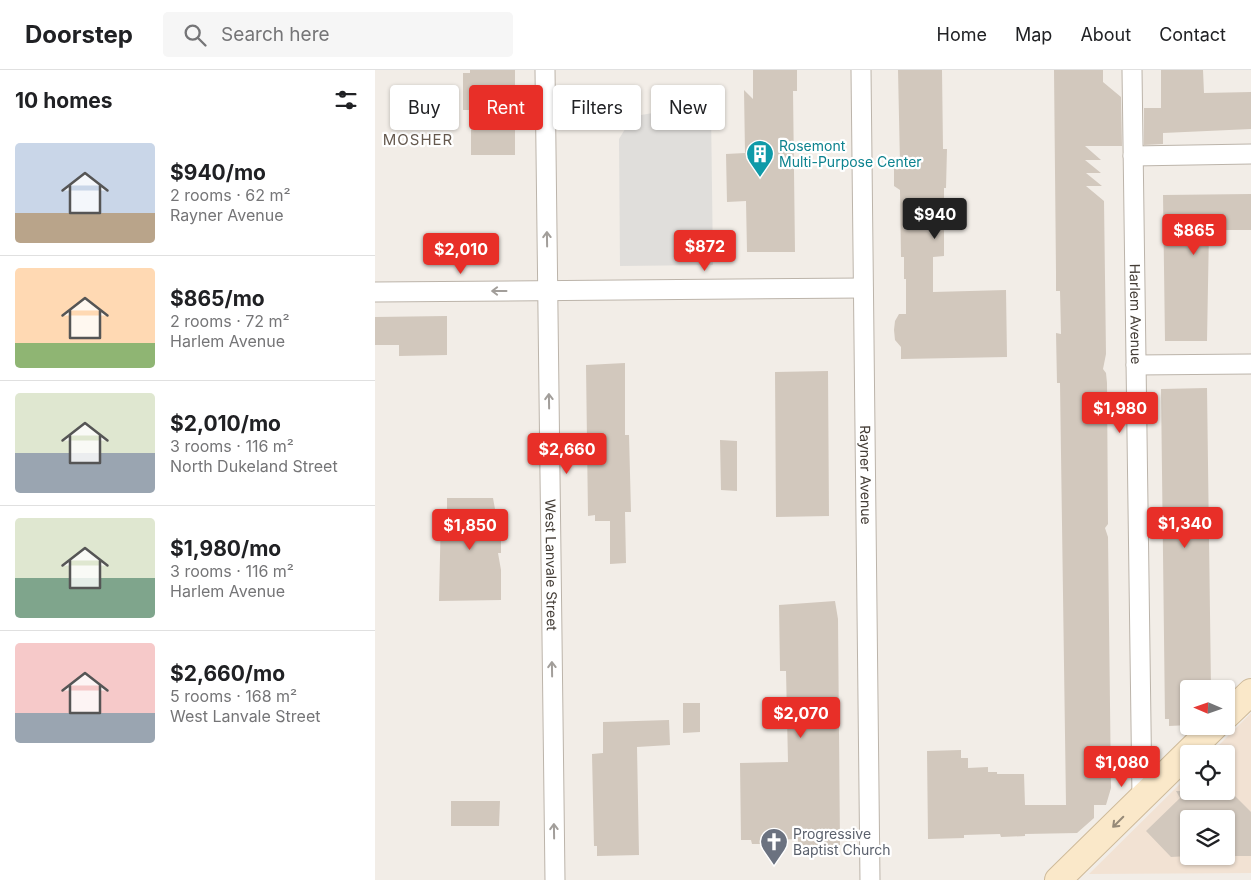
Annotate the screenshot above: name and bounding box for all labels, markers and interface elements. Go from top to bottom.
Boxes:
search box [163,12,513,57]
text: Doorstep [25,20,133,49]
icon: search [181,21,209,49]
text: Search here [221,23,330,46]
text: Home [937,24,987,45]
text: Map [1015,24,1052,45]
text: About [1080,24,1131,45]
text: Contact [1159,24,1226,45]
chip: Buy [390,85,459,130]
chip: Rent [469,85,543,130]
chip: Filters [553,85,641,130]
chip: New [651,85,725,130]
icon: filters [332,86,360,114]
text: 10 homes [15,88,113,113]
district label: MOSHER [383,130,453,149]
place label: Rosemont Multi-Purpose Center [779,137,922,170]
building icon: Rosemont Multi-Purpose Center [745,139,775,178]
text: $940/mo [170,160,266,185]
icon: home [55,163,115,223]
text: 2 rooms · 62 m² [170,185,291,205]
pin: $940 [905,198,965,240]
text: $940 [914,204,956,224]
text: Rayner Avenue [170,205,283,225]
pin: $865 [1164,214,1224,256]
text: $865 [1173,220,1215,240]
pin: $872 [675,230,735,272]
one-way arrow [542,231,552,248]
pin: $2,010 [420,232,502,275]
text: $872 [685,236,725,256]
text: $2,010 [434,239,488,259]
street label: Harlem Avenue [1127,263,1145,364]
text: $865/mo [170,286,265,311]
one-way arrow [491,286,508,296]
icon: home [55,288,115,348]
text: 2 rooms · 72 m² [170,311,290,331]
text: Harlem Avenue [170,331,285,351]
pin: $1,980 [1079,392,1161,434]
one-way arrow [544,394,554,410]
text: $1,980 [1093,398,1147,418]
text: $2,010/mo [170,411,281,436]
icon: home [55,413,115,473]
street label: Rayner Avenue [857,425,875,525]
pin: $2,660 [526,432,608,475]
text: 3 rooms · 116 m² [170,436,294,456]
text: $2,660 [539,439,596,459]
text: North Dukeland Street [170,456,338,476]
street label: West Lanvale Street [542,499,561,631]
pin: $1,340 [1144,506,1226,549]
pin: $1,850 [429,508,511,551]
text: $1,340 [1158,513,1212,533]
text: $1,850 [443,515,497,535]
text: $1,980/mo [170,536,281,561]
icon: home [55,538,115,598]
text: 3 rooms · 116 m² [170,561,294,581]
text: Harlem Avenue [170,581,285,601]
text: $2,660/mo [170,661,285,686]
one-way arrow [547,661,557,678]
icon: home [55,663,115,723]
north arrow [1180,680,1235,735]
map controls [1180,680,1235,865]
text: 5 rooms · 168 m² [170,686,297,706]
pin: $2,070 [760,696,842,739]
text: $2,070 [773,703,829,723]
text: West Lanvale Street [170,706,320,726]
button: locate [1180,745,1235,800]
pin: $1,080 [1081,746,1163,788]
text: $1,080 [1095,752,1149,772]
button: layers [1180,810,1235,865]
one-way arrow [1112,815,1124,828]
one-way arrow [549,824,559,840]
place label: Progressive Baptist Church [793,825,891,858]
church icon: Progressive Baptist Church [759,827,789,866]

